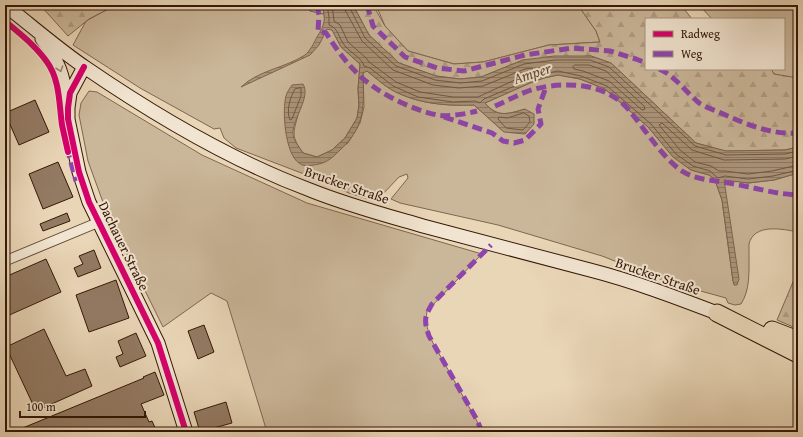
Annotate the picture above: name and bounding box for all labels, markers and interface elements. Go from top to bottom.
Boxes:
legend [645,18,785,70]
text: Radweg [681,25,720,42]
text: Weg [681,45,702,62]
water label: Amper [510,57,554,89]
one-way arrow [55,66,64,73]
street label: Brucker Straße [302,161,392,209]
street label: Dachauer Straße [94,198,155,295]
street label: Brucker Straße [613,252,703,300]
scale bar [20,393,145,419]
text: 100 m [26,398,56,415]

